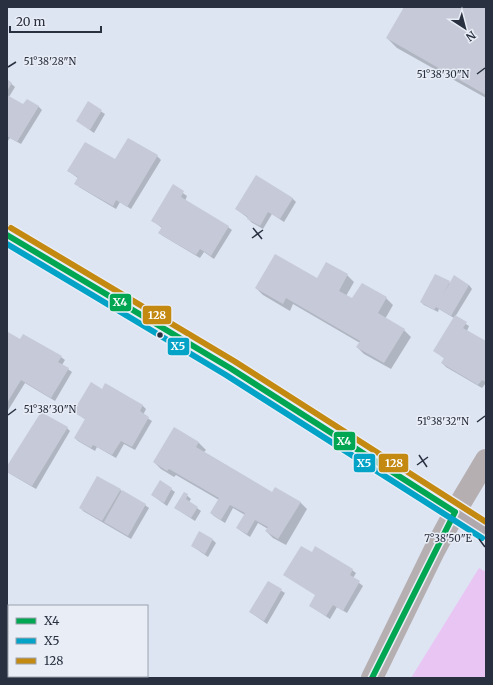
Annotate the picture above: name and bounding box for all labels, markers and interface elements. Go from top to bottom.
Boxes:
scale bar [10,8,101,34]
north arrow [445,8,485,48]
text: 20 m [16,14,45,29]
text: N [463,28,479,44]
text: 51°38'28"N [24,55,76,68]
text: 51°38'30"N [417,68,470,81]
line badge: X4 [109,293,132,312]
text: X4 [113,295,127,309]
line badge: 128 [142,305,172,325]
text: 128 [148,308,166,322]
unlabelled marker [155,330,165,340]
line badge: X5 [167,337,190,356]
text: X5 [171,339,185,353]
text: 51°38'30"N [24,403,77,416]
text: 51°38'32"N [417,415,469,428]
line badge: X4 [333,431,356,451]
text: X4 [337,434,351,448]
line badge: X5 [353,453,376,473]
line badge: 128 [378,453,409,473]
text: X5 [357,456,371,470]
text: 128 [385,456,403,470]
text: 7°38'50"E [424,532,472,545]
legend [8,605,148,677]
text: X4 [44,613,60,628]
text: X5 [44,633,59,648]
text: 128 [44,653,63,668]

